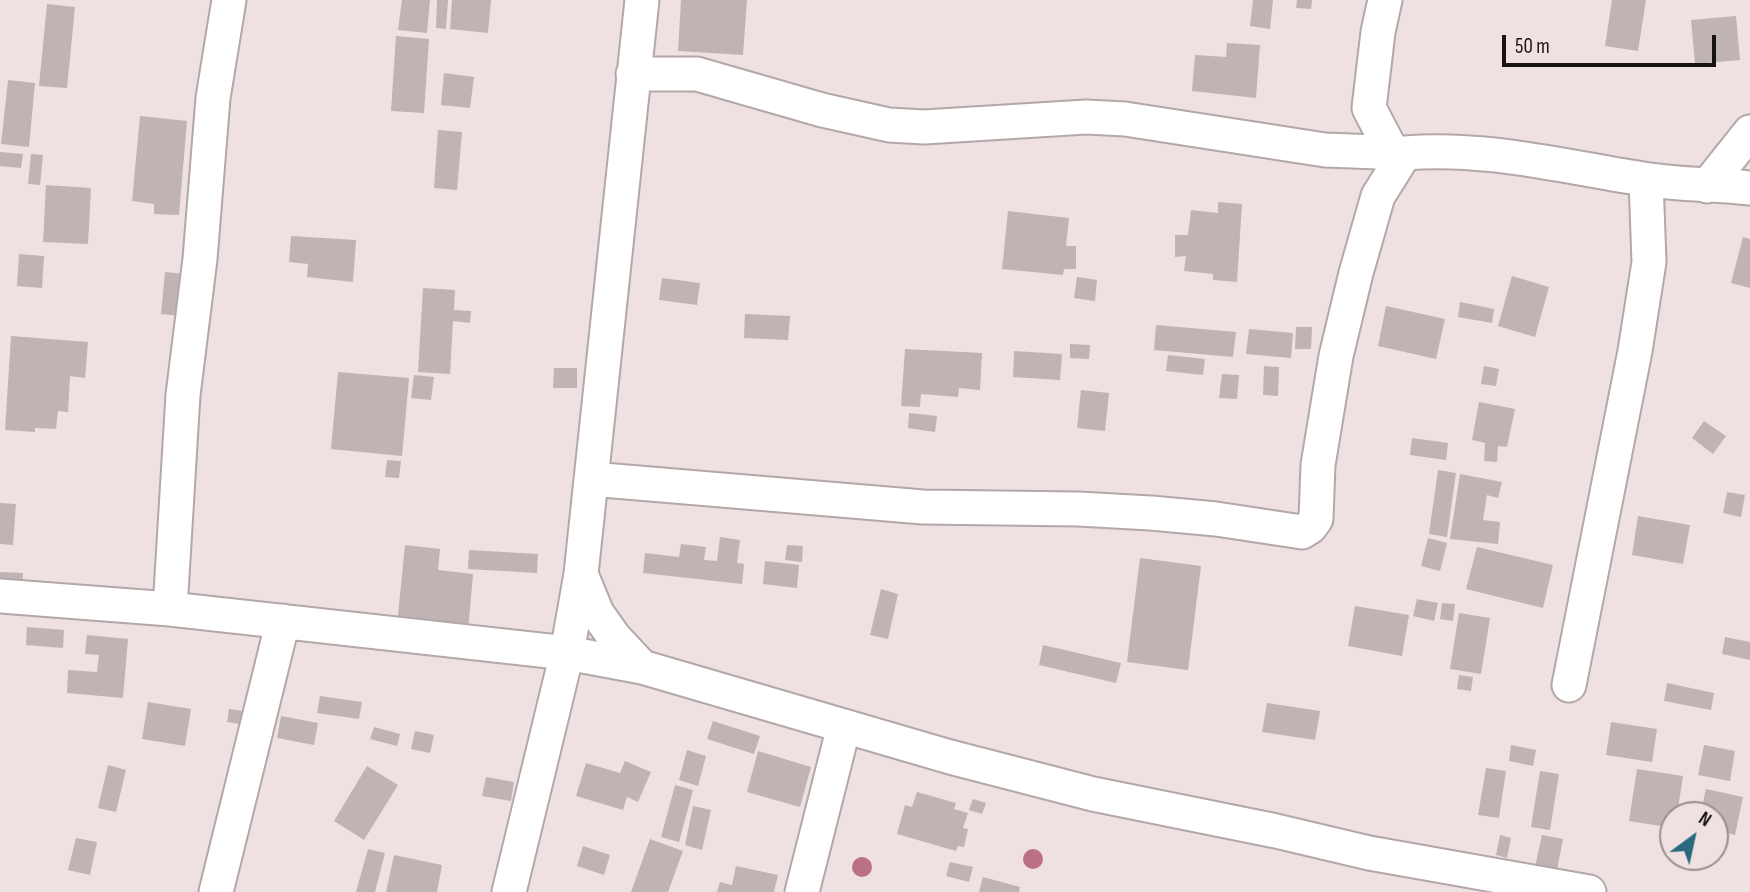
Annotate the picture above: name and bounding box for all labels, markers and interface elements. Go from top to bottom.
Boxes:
scale bar [1505,21,1718,65]
text: 50 m [1515,34,1550,59]
north arrow [1659,801,1729,871]
text: N [1694,807,1715,832]

